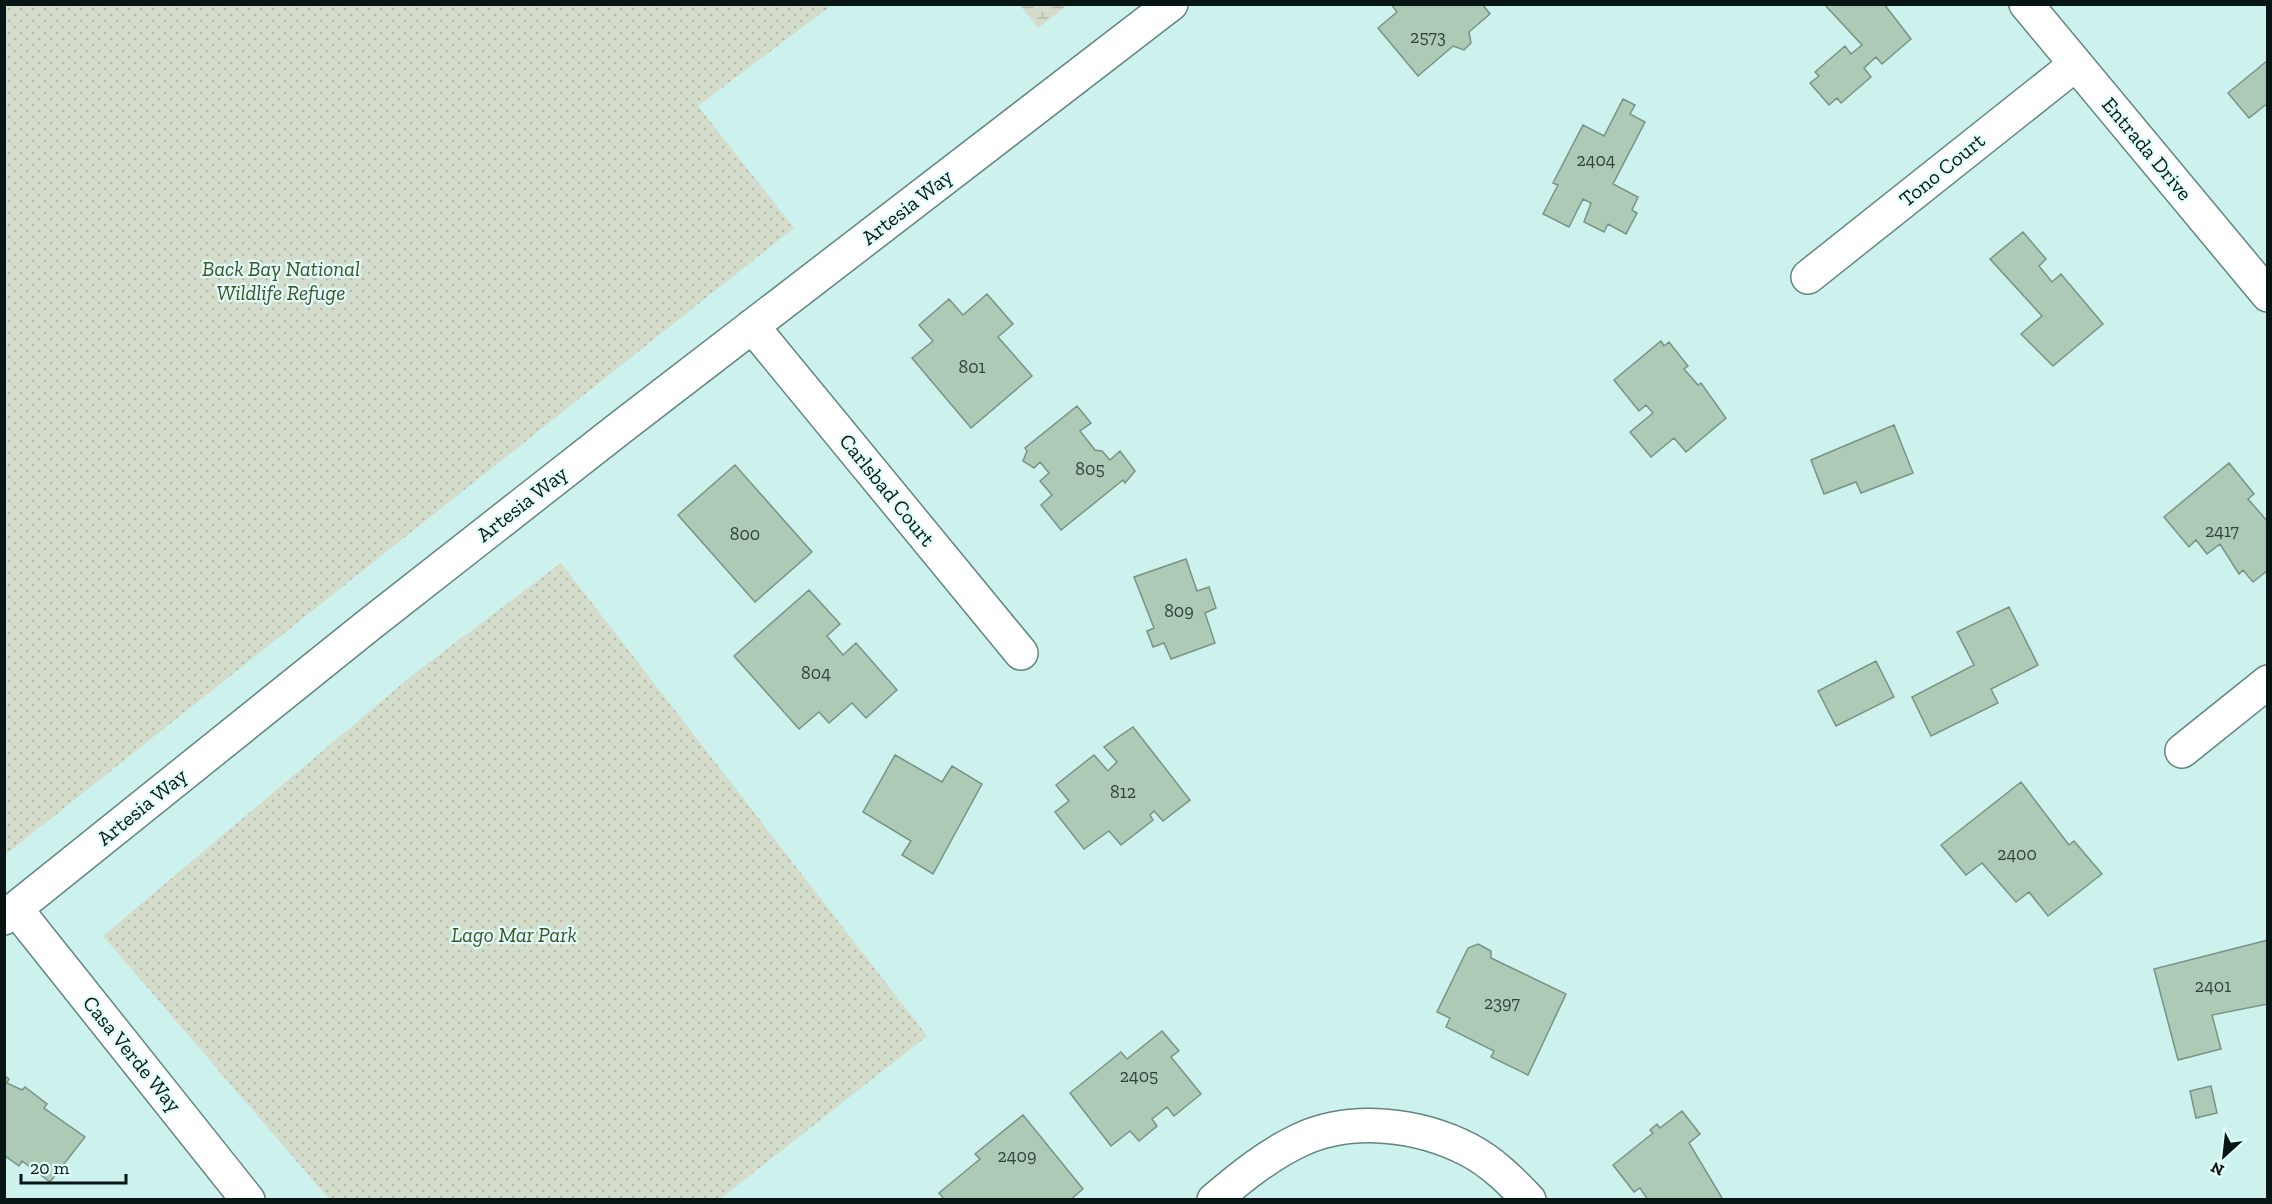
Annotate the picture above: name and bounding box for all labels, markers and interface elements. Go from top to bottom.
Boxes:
house number: 2573 [1410,26,1446,48]
street label: Entrada Drive [2097,92,2198,205]
street label: Tono Court [1894,127,1990,212]
house number: 2404 [1576,149,1616,171]
street label: Artesia Way [856,163,957,250]
park label: Back Bay National Wildlife Refuge [202,256,360,305]
house number: 801 [959,356,986,378]
street label: Carlsbad Court [834,428,941,551]
house number: 805 [1075,458,1105,480]
street label: Artesia Way [471,460,572,547]
house number: 2417 [2205,520,2240,542]
house number: 800 [730,523,760,545]
house number: 809 [1164,600,1194,622]
house number: 804 [801,662,831,684]
street label: Artesia Way [92,763,192,850]
house number: 812 [1110,781,1136,803]
house number: 2400 [1997,843,2037,865]
park label: Lago Mar Park [451,922,577,947]
house number: 2401 [2195,975,2231,997]
street label: Casa Verde Way [78,990,187,1117]
house number: 2397 [1484,992,1521,1014]
house number: 2405 [1120,1065,1158,1087]
north arrow [2194,1126,2254,1186]
house number: 2409 [998,1145,1036,1167]
scale bar [21,1147,126,1185]
text: 20 m [30,1157,70,1179]
text: N [2208,1158,2227,1180]

